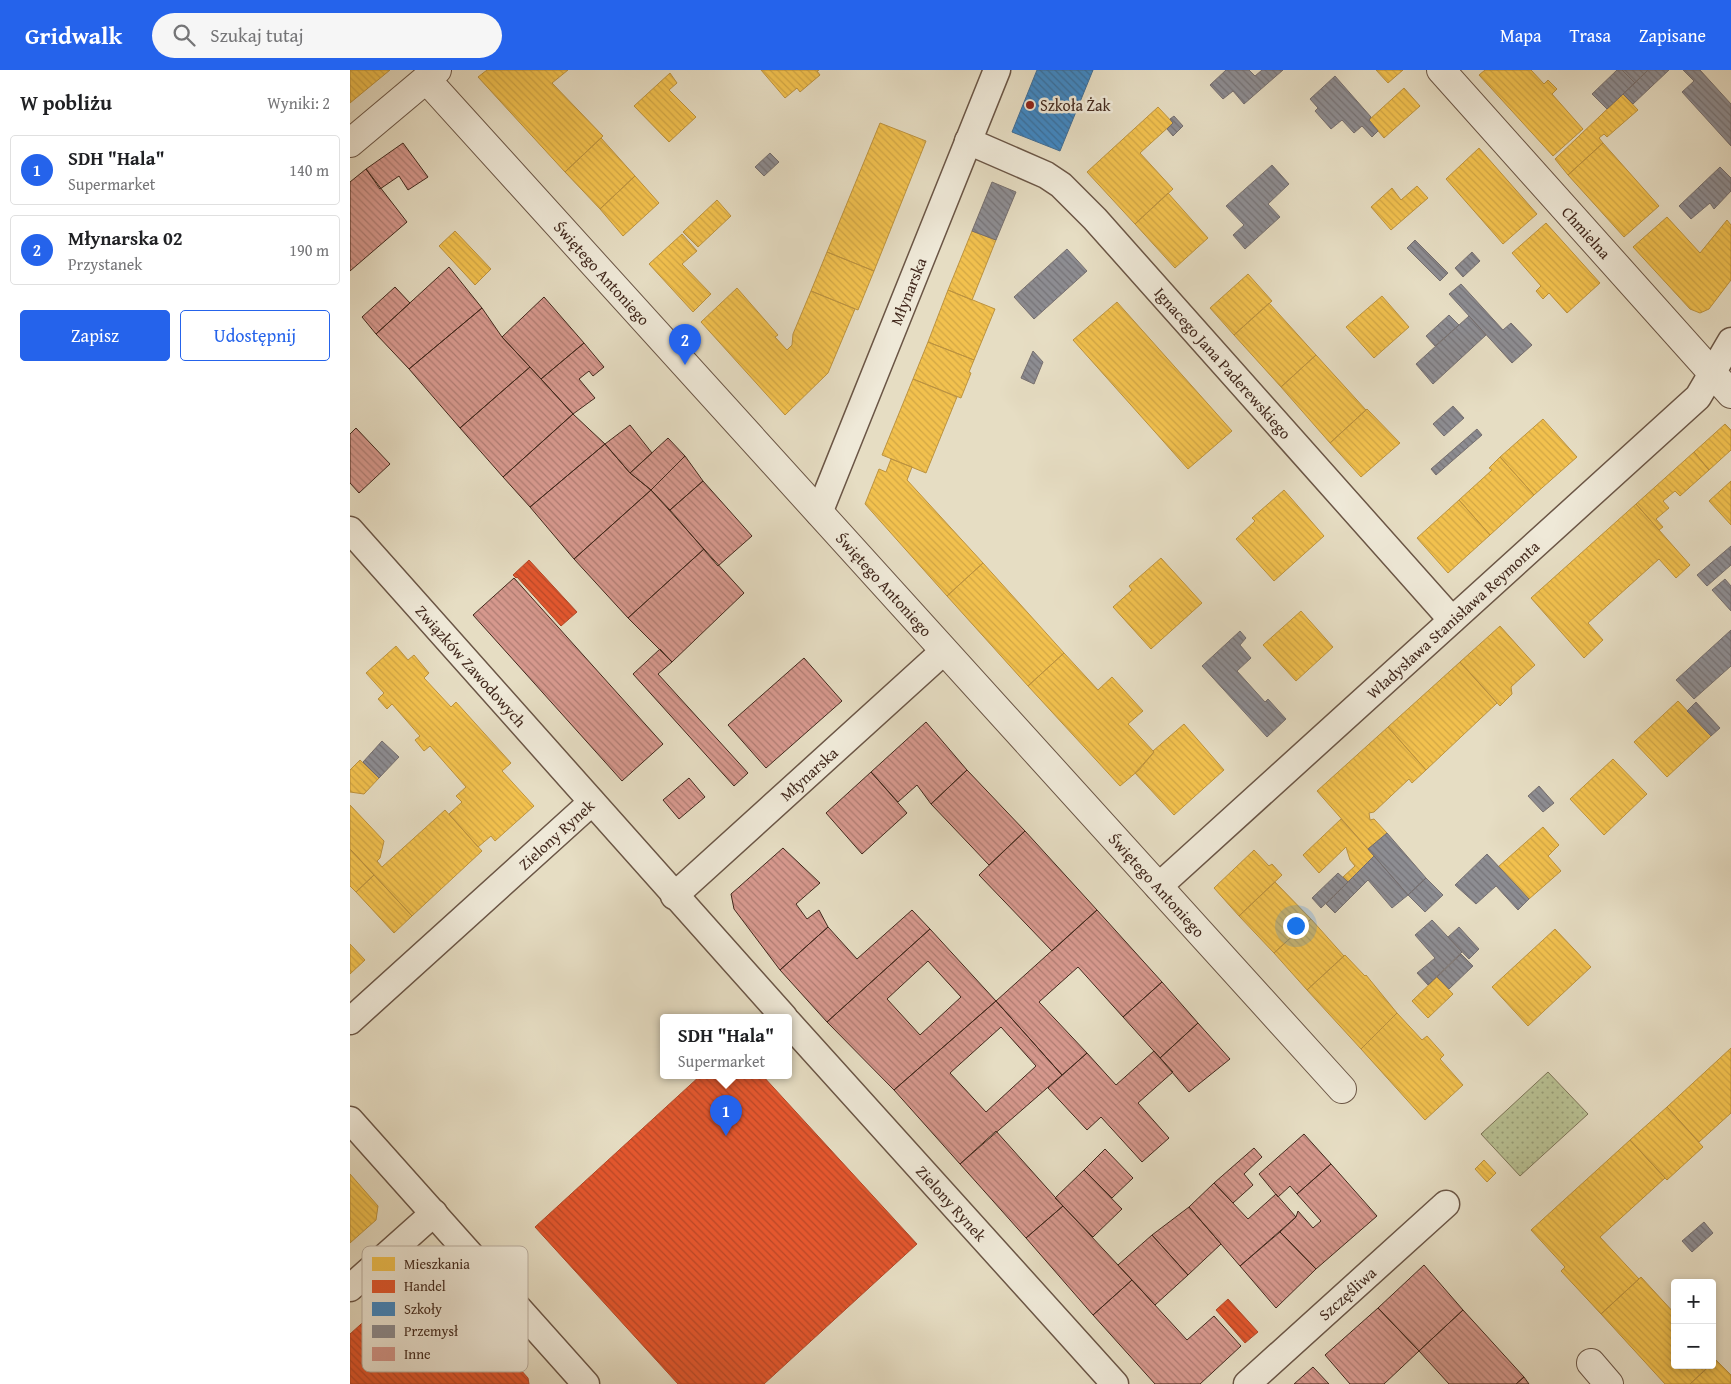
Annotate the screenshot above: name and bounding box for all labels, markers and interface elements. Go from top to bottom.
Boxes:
search box [152,13,502,58]
text: Gridwalk [25,18,122,53]
icon: search [170,21,198,49]
text: Szukaj tutaj [210,21,304,49]
text: Mapa [1500,22,1541,49]
text: Trasa [1569,22,1611,49]
text: Zapisane [1639,22,1706,49]
text: W pobliżu [20,87,112,118]
text: Wyniki: 2 [267,91,330,115]
place label: Szkoła Żak [1040,93,1112,117]
marker: Szkoła Żak [1024,99,1036,111]
text: SDH "Hala" [68,144,165,172]
text: 1 [33,158,41,182]
text: 140 m [289,158,329,182]
text: Supermarket [68,172,155,196]
street label: Chmielna [1556,201,1617,265]
street label: Świętego Antoniego [548,215,656,331]
text: Młynarska 02 [68,224,183,252]
text: 2 [33,238,41,262]
text: 190 m [289,238,329,262]
text: Przystanek [68,252,142,276]
street label: Młynarska [884,253,933,329]
street label: Ignacego Jana Paderewskiego [1149,282,1297,444]
button: Zapisz [20,310,170,361]
button: Udostępnij [180,310,330,361]
pin: 2 [669,324,701,365]
street label: Świętego Antoniego [830,527,938,642]
street label: Władysława Stanisława Reymonta [1361,534,1545,704]
street label: Związków Zawodowych [410,599,532,732]
street label: Młynarska [774,741,843,806]
street label: Zielony Rynek [513,793,600,875]
street label: Świętego Antoniego [1103,827,1211,942]
your location [1283,913,1309,939]
popup [660,1014,792,1079]
text: SDH "Hala" [678,1021,774,1049]
text: Supermarket [678,1049,765,1073]
pin: 1 [710,1095,742,1136]
street label: Zielony Rynek [911,1160,993,1247]
legend [362,1246,528,1372]
text: Mieszkania [404,1254,470,1274]
street label: Szczęśliwa [1313,1261,1382,1326]
text: Handel [404,1276,446,1296]
map controls [1671,1279,1716,1369]
button: + [1671,1279,1716,1324]
text: Szkoły [404,1299,442,1319]
text: Przemysł [404,1321,458,1341]
button: − [1671,1324,1716,1369]
text: Inne [404,1344,431,1364]

